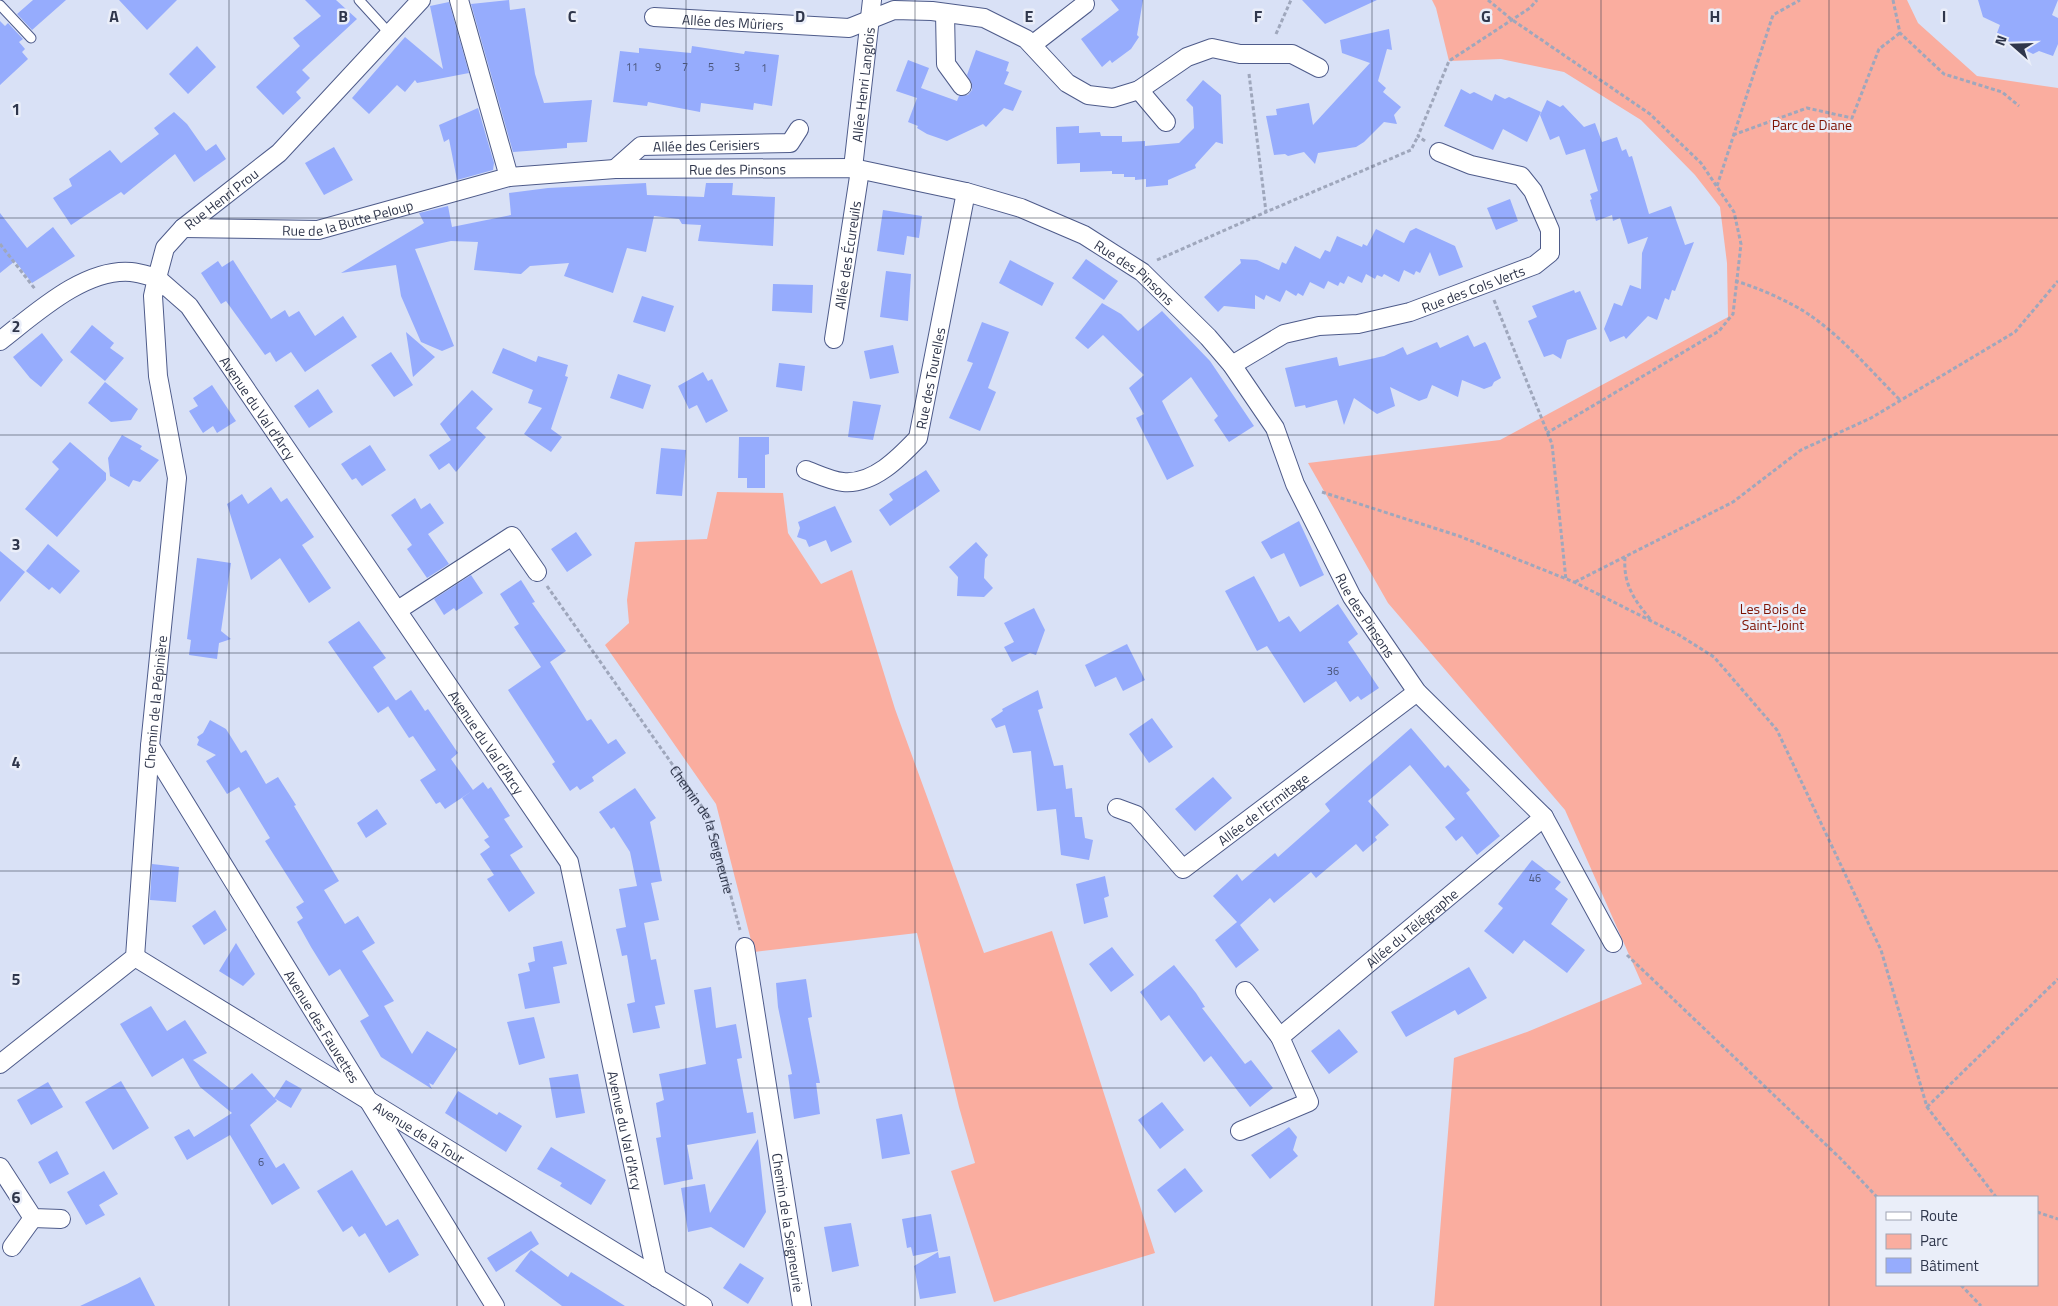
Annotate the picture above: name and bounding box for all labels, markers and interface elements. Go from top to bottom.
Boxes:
text: A [109,4,119,28]
text: B [338,4,348,28]
text: C [568,4,577,28]
text: D [795,4,805,28]
text: E [1025,4,1034,28]
text: F [1254,4,1263,28]
text: G [1481,4,1491,28]
text: H [1710,4,1720,28]
text: I [1942,4,1946,28]
street label: Allée des Mûriers [681,8,784,35]
north arrow [1988,20,2038,70]
street label: Allée Henri Langlois [845,26,879,143]
text: N [1989,32,2012,49]
house number: 11 [626,59,638,75]
house number: 9 [655,59,661,75]
house number: 7 [682,59,688,75]
house number: 5 [708,59,714,75]
house number: 3 [734,59,740,75]
house number: 1 [761,60,767,76]
text: 1 [12,97,20,121]
park label: Parc de Diane [1772,114,1852,135]
street label: Allée des Cerisiers [653,133,760,156]
street label: Rue des Pinsons [689,158,786,179]
street label: Rue Henri Prou [179,163,262,234]
street label: Rue de la Butte Peloup [282,194,415,241]
street label: Allée des Écureuils [828,199,866,311]
street label: Rue des Pinsons [1091,234,1180,310]
street label: Rue des Cols Verts [1418,259,1528,317]
text: 2 [12,314,20,338]
street label: Rue des Tourelles [910,326,950,431]
street label: Avenue du Val d'Arcy [215,351,302,464]
text: 3 [12,532,20,556]
street label: Rue des Pinsons [1331,569,1401,662]
park label: Les Bois de Saint-Joint [1740,598,1806,635]
street label: Chemin de la Pépinière [138,634,172,769]
house number: 36 [1327,663,1339,679]
street label: Avenue du Val d'Arcy [444,686,530,798]
text: 4 [12,750,21,774]
street label: Chemin de la Seigneurie [665,761,740,896]
street label: Allée de l'Ermitage [1213,767,1313,850]
house number: 46 [1529,870,1541,886]
street label: Allée du Télégraphe [1361,883,1462,972]
street label: Avenue des Fauvettes [280,965,365,1087]
text: 5 [12,967,21,991]
street label: Avenue du Val d'Arcy [603,1069,649,1192]
street label: Avenue de la Tour [370,1096,469,1168]
street label: Chemin de la Seigneurie [767,1151,810,1294]
house number: 6 [258,1154,264,1170]
text: 6 [12,1185,21,1209]
legend [1876,1196,2038,1286]
text: Route [1920,1204,1958,1227]
text: Parc [1920,1229,1948,1252]
text: Bâtiment [1920,1254,1979,1277]

